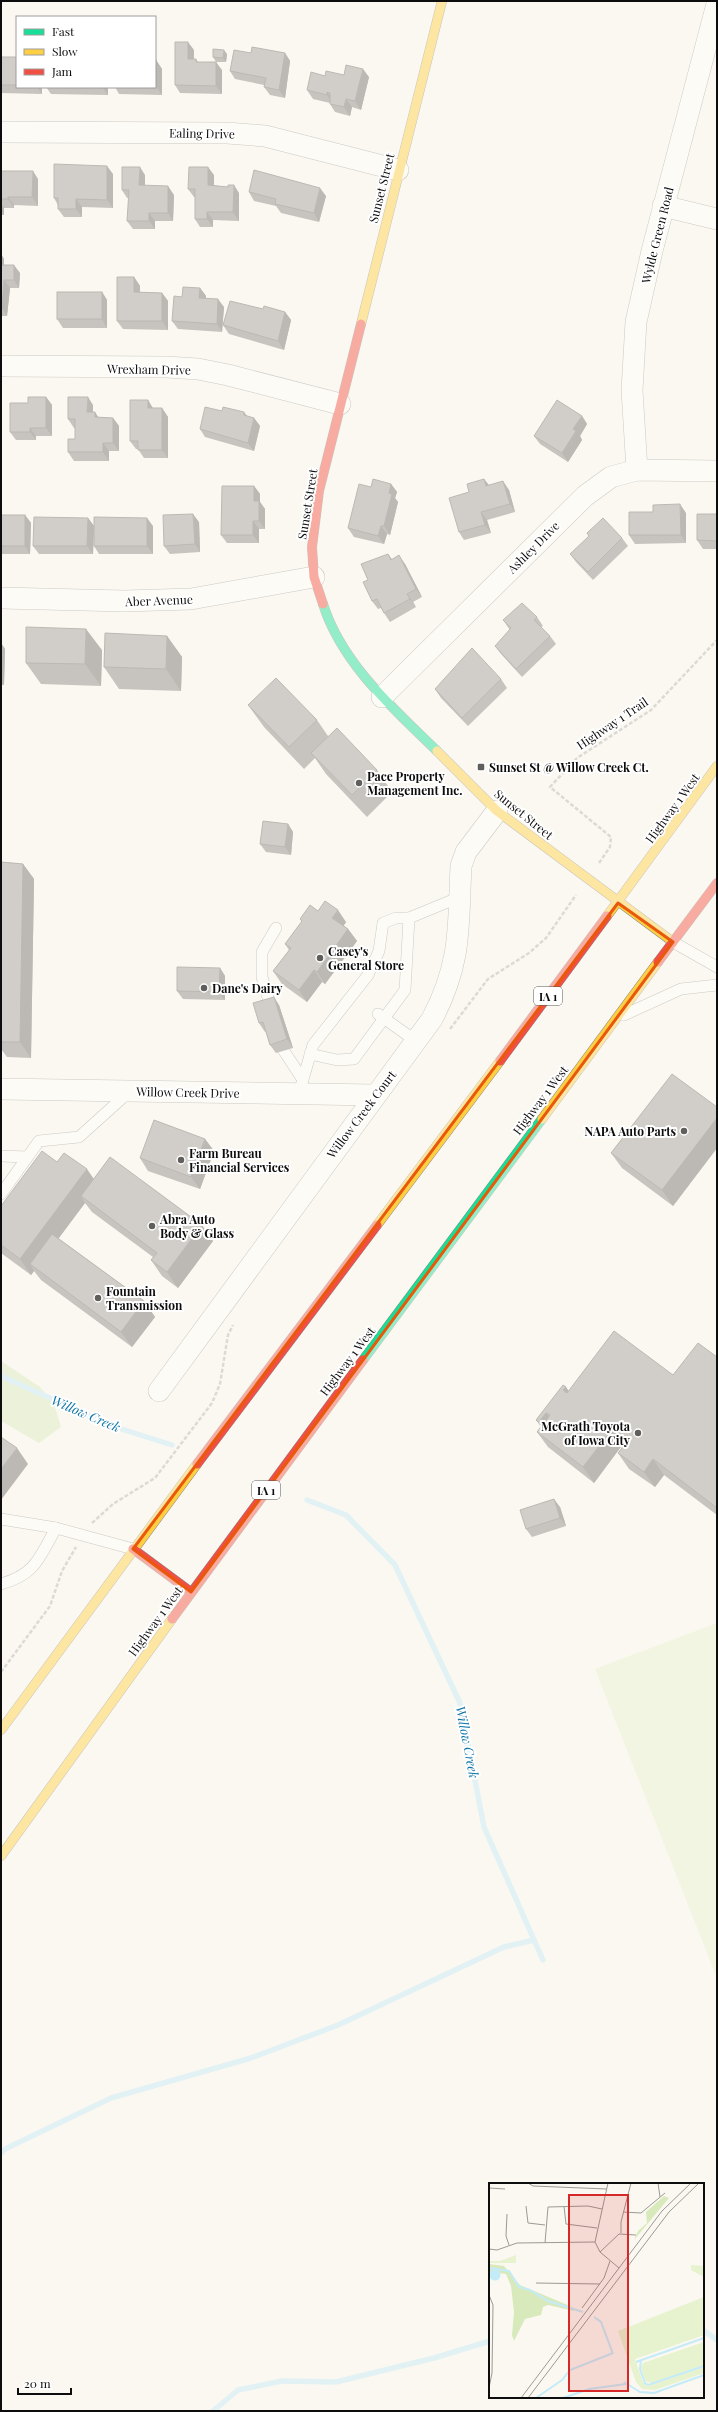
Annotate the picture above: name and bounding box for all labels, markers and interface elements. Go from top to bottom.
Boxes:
legend [16,16,156,88]
text: Fast [52,23,75,39]
text: Slow [52,43,78,59]
text: Jam [51,63,73,79]
street label: Ealing Drive [169,124,235,142]
street label: Sunset Street [365,151,398,225]
street label: Wylde Green Road [637,185,677,286]
street label: Wrexham Drive [106,360,191,378]
street label: Sunset Street [294,467,321,540]
street label: Ashley Drive [503,518,562,577]
street label: Aber Avenue [124,591,193,609]
street label: Highway 1 Trail [573,693,651,753]
place label: Sunset St @ Willow Creek Ct. [489,759,649,775]
marker: Sunset St @ Willow Creek Ct. [476,762,486,772]
place label: Pace Property Management Inc. [367,768,463,798]
street label: Highway 1 West [641,769,703,846]
marker: Pace Property Management Inc. [354,778,364,788]
street label: Sunset Street [491,785,557,843]
place label: Casey's General Store [328,943,404,973]
marker: Casey's General Store [315,953,325,963]
place label: Dane's Dairy [212,980,283,996]
marker: Dane's Dairy [199,983,209,993]
road number: IA 1 [534,987,562,1005]
street label: Highway 1 West [509,1062,572,1138]
street label: Willow Creek Court [322,1066,400,1162]
street label: Willow Creek Drive [135,1083,240,1101]
place label: NAPA Auto Parts [585,1123,676,1139]
marker: NAPA Auto Parts [679,1126,689,1136]
place label: Farm Bureau Financial Services [189,1145,290,1175]
marker: Farm Bureau Financial Services [176,1155,186,1165]
place label: Abra Auto Body & Glass [159,1211,235,1241]
marker: Abra Auto Body & Glass [147,1221,157,1231]
place label: Fountain Transmission [106,1283,183,1313]
marker: Fountain Transmission [93,1293,103,1303]
street label: Highway 1 West [316,1323,379,1399]
water label: Willow Creek [49,1391,123,1435]
place label: McGrath Toyota of Iowa City [541,1418,631,1448]
marker: McGrath Toyota of Iowa City [633,1428,643,1438]
road number: IA 1 [252,1481,280,1499]
street label: Highway 1 West [124,1582,186,1659]
water label: Willow Creek [453,1704,483,1780]
inset map [489,2183,704,2398]
scale bar [18,2370,71,2396]
text: 20 m [24,2375,51,2391]

